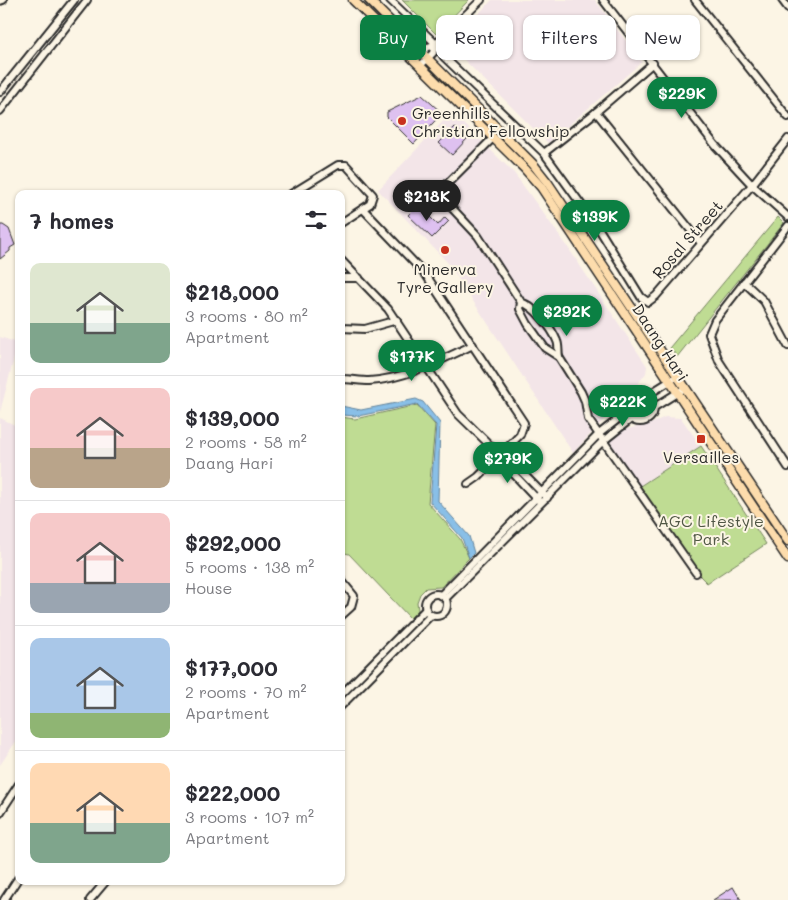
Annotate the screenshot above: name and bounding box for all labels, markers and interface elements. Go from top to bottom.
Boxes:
chip: Buy [360,15,426,60]
chip: Rent [436,15,513,60]
chip: Filters [523,15,616,60]
chip: New [626,15,700,60]
pin: $229K [647,76,717,119]
text: $229K [658,82,706,103]
place label: Greenhills Christian Fellowship [412,102,570,141]
marker: Greenhills Christian Fellowship [396,115,408,127]
pin: $218K [392,180,462,222]
text: $218K [404,185,450,206]
street label: Rosal Street [647,195,727,283]
pin: $139K [560,200,630,242]
text: $139K [572,205,618,226]
icon: filters [302,206,330,234]
text: 7 homes [30,207,114,234]
marker: Minerva Tyre Gallery [439,244,451,256]
place label: Minerva Tyre Gallery [397,258,493,297]
text: $218,000 [185,278,279,305]
icon: home [70,283,130,343]
pin: $292K [532,294,602,337]
street label: Daang Hari [628,299,694,385]
text: $292K [543,300,591,321]
text: 3 rooms · 80 m² [185,305,308,326]
text: Apartment [185,326,270,347]
pin: $177K [377,340,447,382]
text: $177K [389,345,435,366]
pin: $222K [588,384,658,427]
text: $222K [599,390,647,411]
text: $139,000 [185,404,279,431]
icon: home [70,408,130,468]
text: 2 rooms · 58 m² [185,431,307,452]
marker: Versailles [695,433,707,445]
pin: $279K [473,442,543,484]
place label: Versailles [663,446,739,467]
text: $279K [484,447,532,468]
text: Daang Hari [185,452,274,473]
park label: AGC Lifestyle Park [658,510,764,549]
text: $292,000 [185,529,281,556]
icon: home [70,533,130,593]
text: 5 rooms · 138 m² [185,556,314,577]
text: House [185,577,232,598]
text: $177,000 [185,654,278,681]
icon: home [70,658,130,718]
text: 2 rooms · 70 m² [185,681,306,702]
text: Apartment [185,702,270,723]
text: $222,000 [185,779,280,806]
icon: home [70,783,130,843]
text: 3 rooms · 107 m² [185,806,314,827]
text: Apartment [185,827,270,848]

